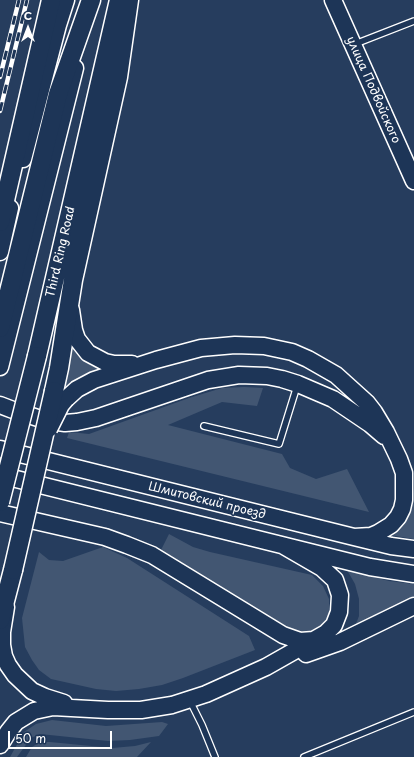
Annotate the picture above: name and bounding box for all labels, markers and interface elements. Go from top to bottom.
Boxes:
text: С [24,7,32,24]
north arrow [8,8,48,48]
street label: улица Подвойского [343,34,403,146]
street label: Third Ring Road [44,205,78,299]
street label: Шмитовский проезд [147,479,267,523]
scale bar [10,723,114,749]
text: 50 m [15,729,46,747]

